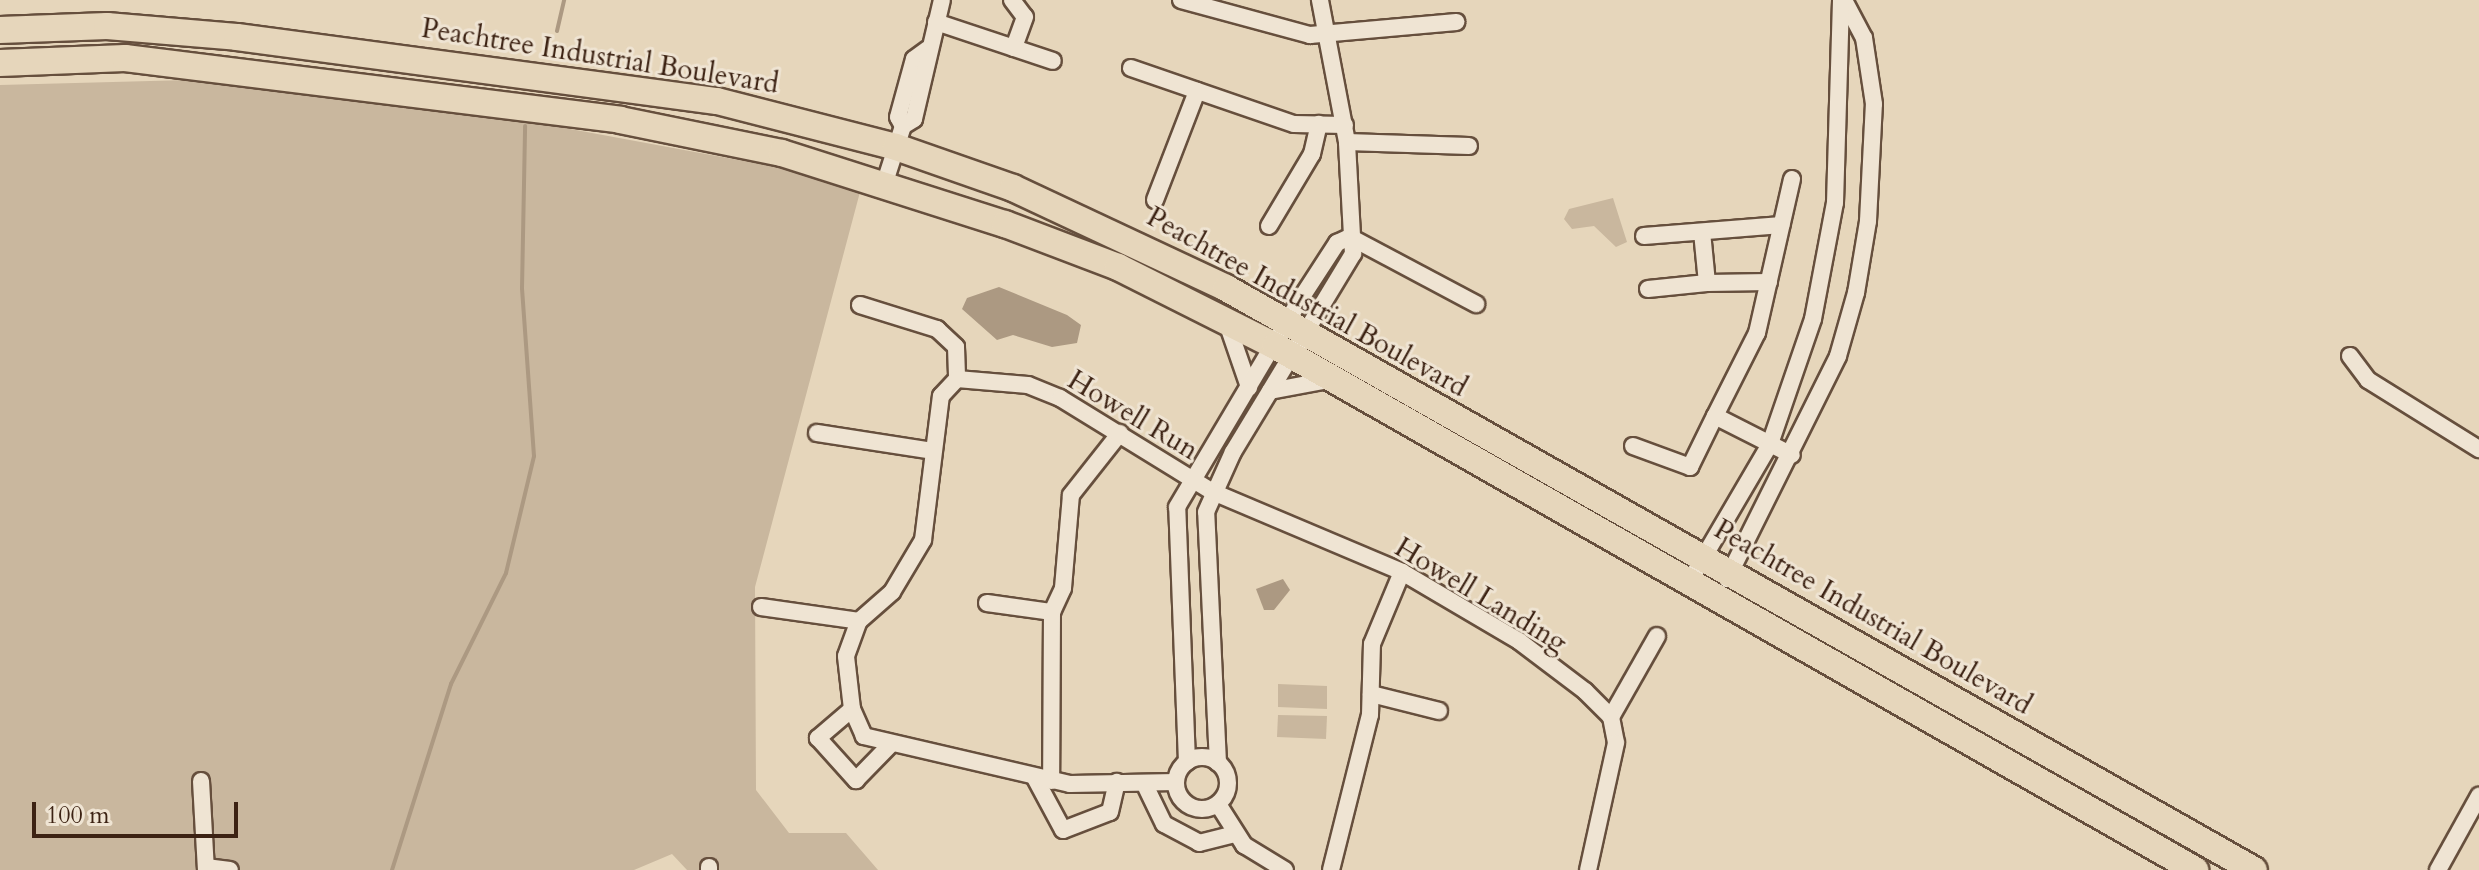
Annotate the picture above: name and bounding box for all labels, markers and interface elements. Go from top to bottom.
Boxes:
street label: Peachtree Industrial Boulevard [419,11,781,101]
street label: Peachtree Industrial Boulevard [1141,200,1473,404]
street label: Howell Run [1062,363,1204,467]
street label: Peachtree Industrial Boulevard [1708,512,2038,722]
street label: Howell Landing [1389,530,1573,660]
scale bar [36,786,242,836]
text: 100 m [46,799,110,832]

